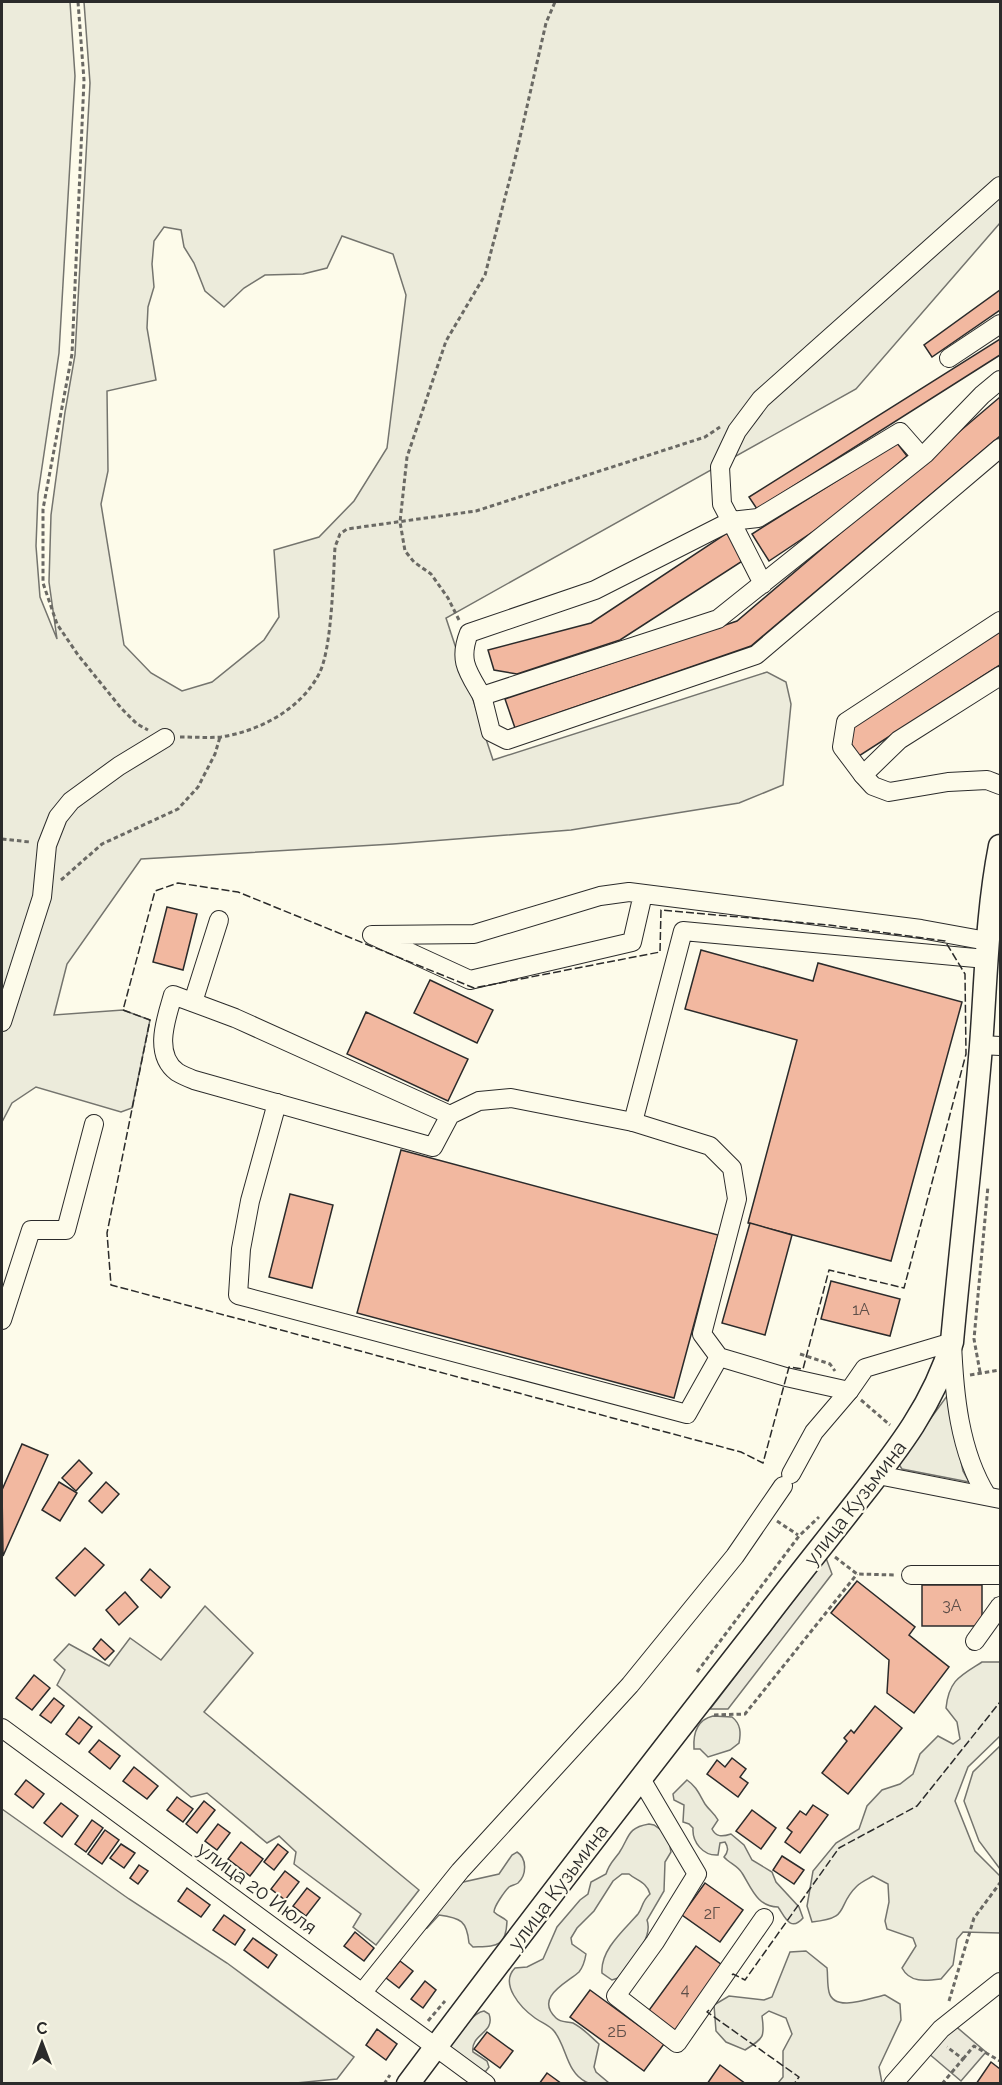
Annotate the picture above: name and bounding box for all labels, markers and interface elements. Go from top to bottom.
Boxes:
house number: 1А [852,1300,870,1319]
street label: улица Кузьмина [799,1436,911,1570]
house number: 3А [942,1596,962,1615]
street label: улица Кузьмина [503,1819,613,1955]
street label: улица 20 Июля [193,1837,321,1939]
house number: 2Г [704,1904,720,1923]
house number: 4 [681,1980,690,1999]
north arrow [12,2013,72,2073]
text: С [37,2019,48,2038]
house number: 2Б [608,2022,626,2041]

